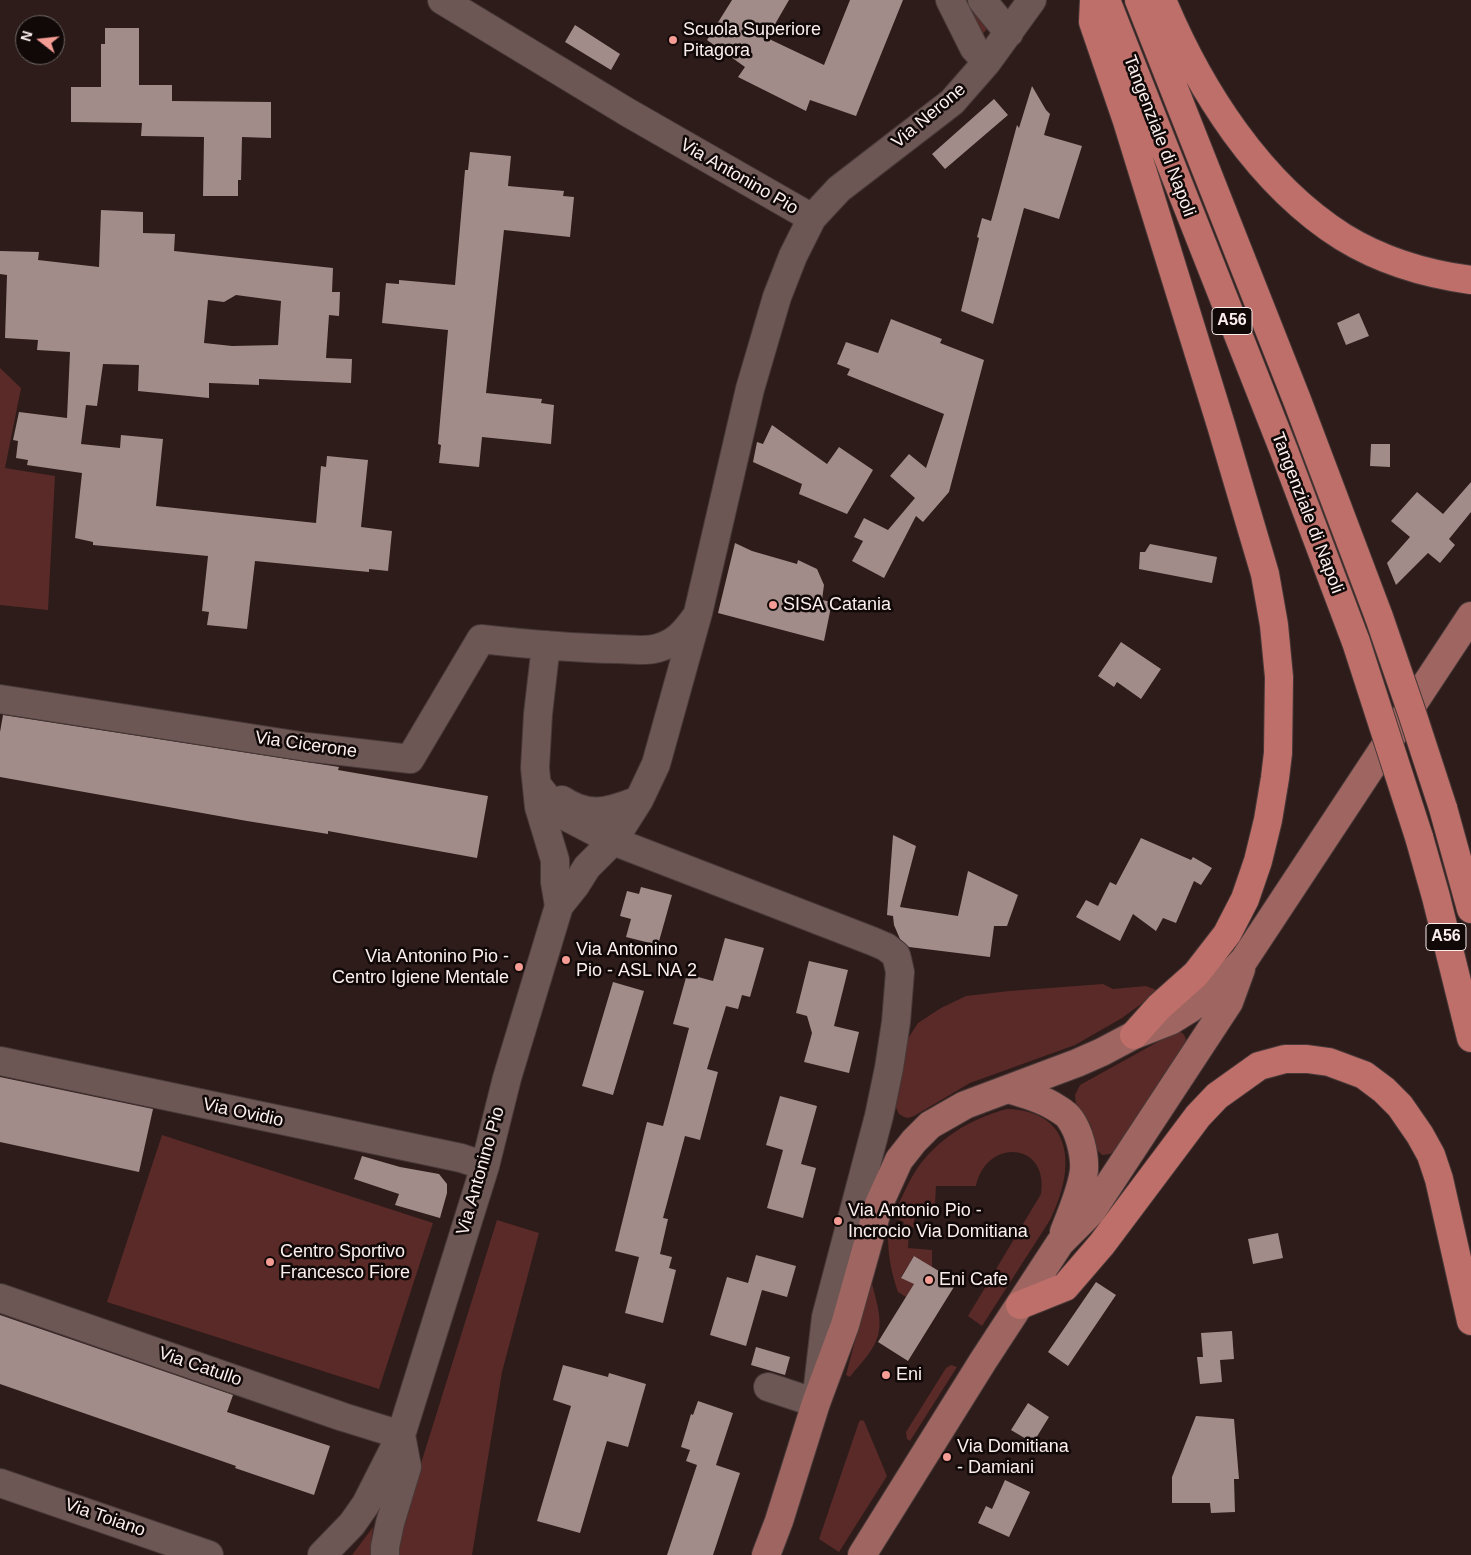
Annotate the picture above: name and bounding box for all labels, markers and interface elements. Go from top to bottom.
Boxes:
north arrow [15,15,65,65]
place label: Scuola Superiore Pitagora [683,19,821,62]
text: N [17,29,36,43]
marker: Scuola Superiore Pitagora [667,34,679,46]
street label: Tangenziale di Napoli [1118,52,1200,220]
street label: Via Nerone [888,79,970,153]
street label: Via Antonino Pio [676,134,802,220]
road number: A56 [1212,308,1252,334]
street label: Tangenziale di Napoli [1266,429,1348,597]
place label: SISA Catania [783,594,891,616]
marker: SISA Catania [767,599,779,611]
street label: Via Cicerone [254,727,358,763]
road number: A56 [1426,924,1466,950]
place label: Via Antonino Pio - ASL NA 2 [576,939,697,982]
place label: Via Antonino Pio - Centro Igiene Mentale [332,946,509,989]
marker: Via Antonino Pio - ASL NA 2 [560,954,572,966]
marker: Via Antonino Pio - Centro Igiene Mentale [513,961,525,973]
street label: Via Ovidio [201,1094,285,1132]
street label: Via Antonino Pio [452,1104,510,1238]
place label: Via Antonio Pio - Incrocio Via Domitiana [848,1200,1028,1242]
marker: Via Antonio Pio - Incrocio Via Domitiana [832,1215,844,1227]
place label: Centro Sportivo Francesco Fiore [280,1241,410,1284]
marker: Centro Sportivo Francesco Fiore [264,1256,276,1268]
place label: Eni Cafe [939,1269,1008,1291]
marker: Eni Cafe [923,1274,935,1286]
street label: Via Catullo [155,1343,245,1391]
place label: Eni [896,1364,922,1386]
marker: Eni [880,1369,892,1381]
place label: Via Domitiana - Damiani [957,1436,1069,1478]
marker: Via Domitiana - Damiani [941,1451,953,1463]
street label: Via Toiano [62,1494,148,1542]

